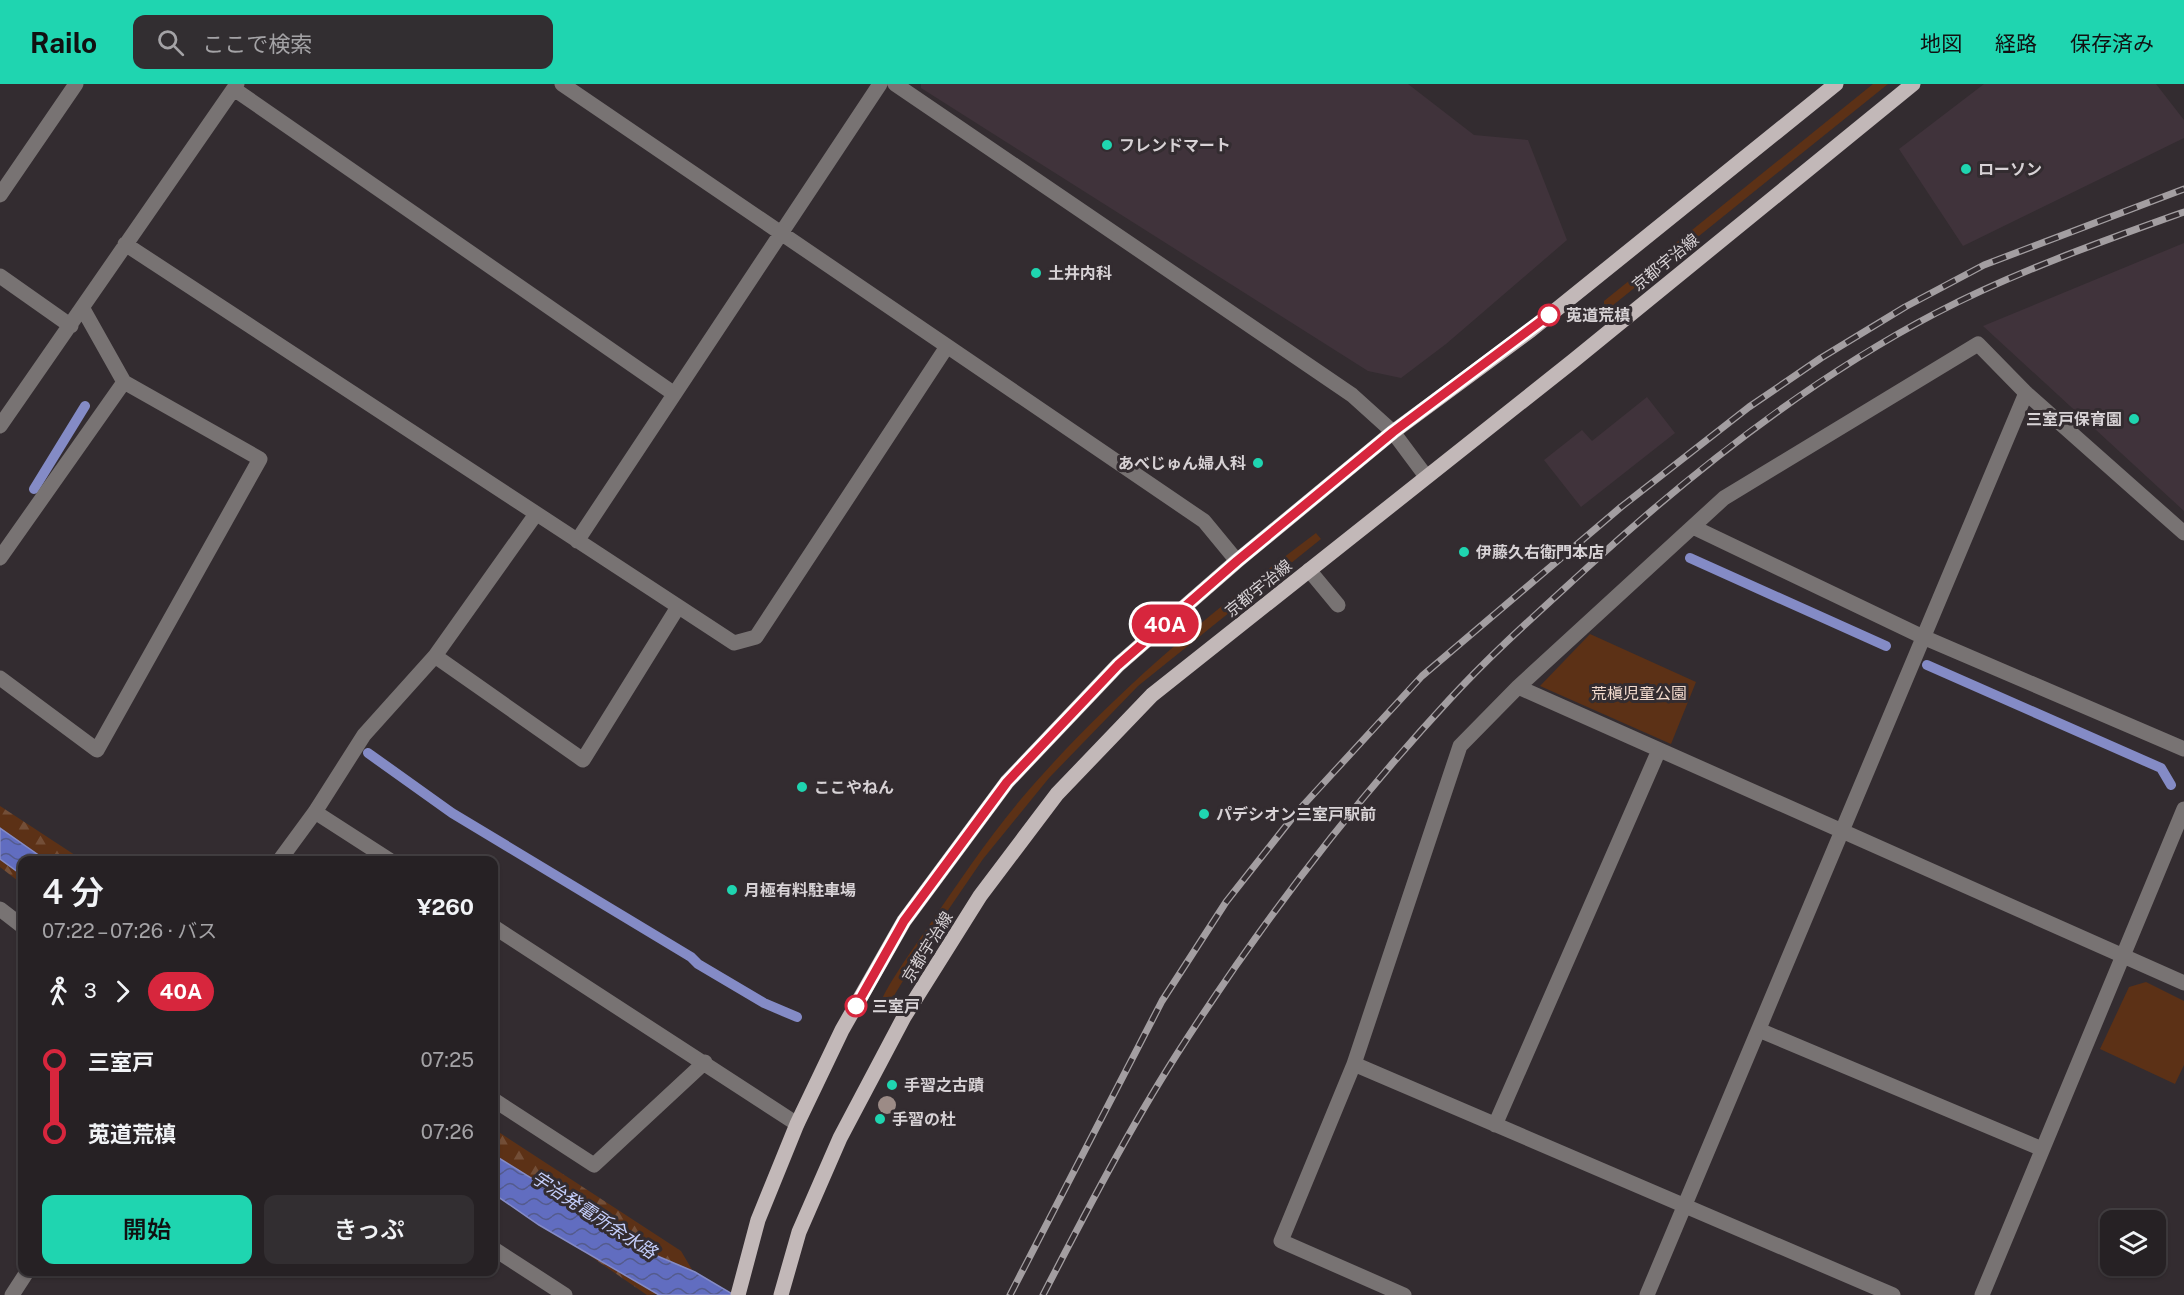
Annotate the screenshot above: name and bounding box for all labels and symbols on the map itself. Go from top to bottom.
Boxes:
place label: フレンドマート [1119,136,1231,155]
marker: フレンドマート [1100,138,1114,152]
place label: ローソン [1978,160,2042,179]
marker: ローソン [1959,162,1973,176]
street label: 京都宇治線 [1628,230,1702,295]
place label: 土井内科 [1048,264,1112,283]
marker: 土井内科 [1029,266,1043,280]
marker: 莵道荒槙 [1538,304,1560,326]
place label: 莵道荒槙 [1566,306,1630,325]
place label: 三室戸保育園 [2026,410,2122,429]
marker: 三室戸保育園 [2127,412,2141,426]
place label: あべじゅん婦人科 [1118,454,1246,473]
marker: あべじゅん婦人科 [1251,456,1265,470]
place label: 伊藤久右衛門本店 [1475,543,1604,562]
marker: 伊藤久右衛門本店 [1457,545,1471,559]
street label: 京都宇治線 [1221,556,1295,621]
line badge: 40A [1130,604,1200,644]
park label: 荒槇児童公園 [1591,684,1687,703]
place label: ここやねん [814,778,894,797]
marker: ここやねん [795,780,809,794]
place label: パデシオン三室戸駅前 [1216,805,1376,824]
marker: パデシオン三室戸駅前 [1197,807,1211,821]
place label: 月極有料駐車場 [744,881,856,900]
marker: 月極有料駐車場 [725,883,739,897]
street label: 京都宇治線 [898,908,957,986]
marker: 三室戸 [845,995,867,1017]
place label: 三室戸 [872,997,920,1016]
place label: 手習之古蹟 [904,1076,984,1095]
marker: 手習之古蹟 [885,1078,899,1092]
place label: 手習の杜 [892,1110,956,1129]
marker: 手習の杜 [873,1112,887,1126]
water label: 宇治発電所余水路 [528,1167,662,1264]

